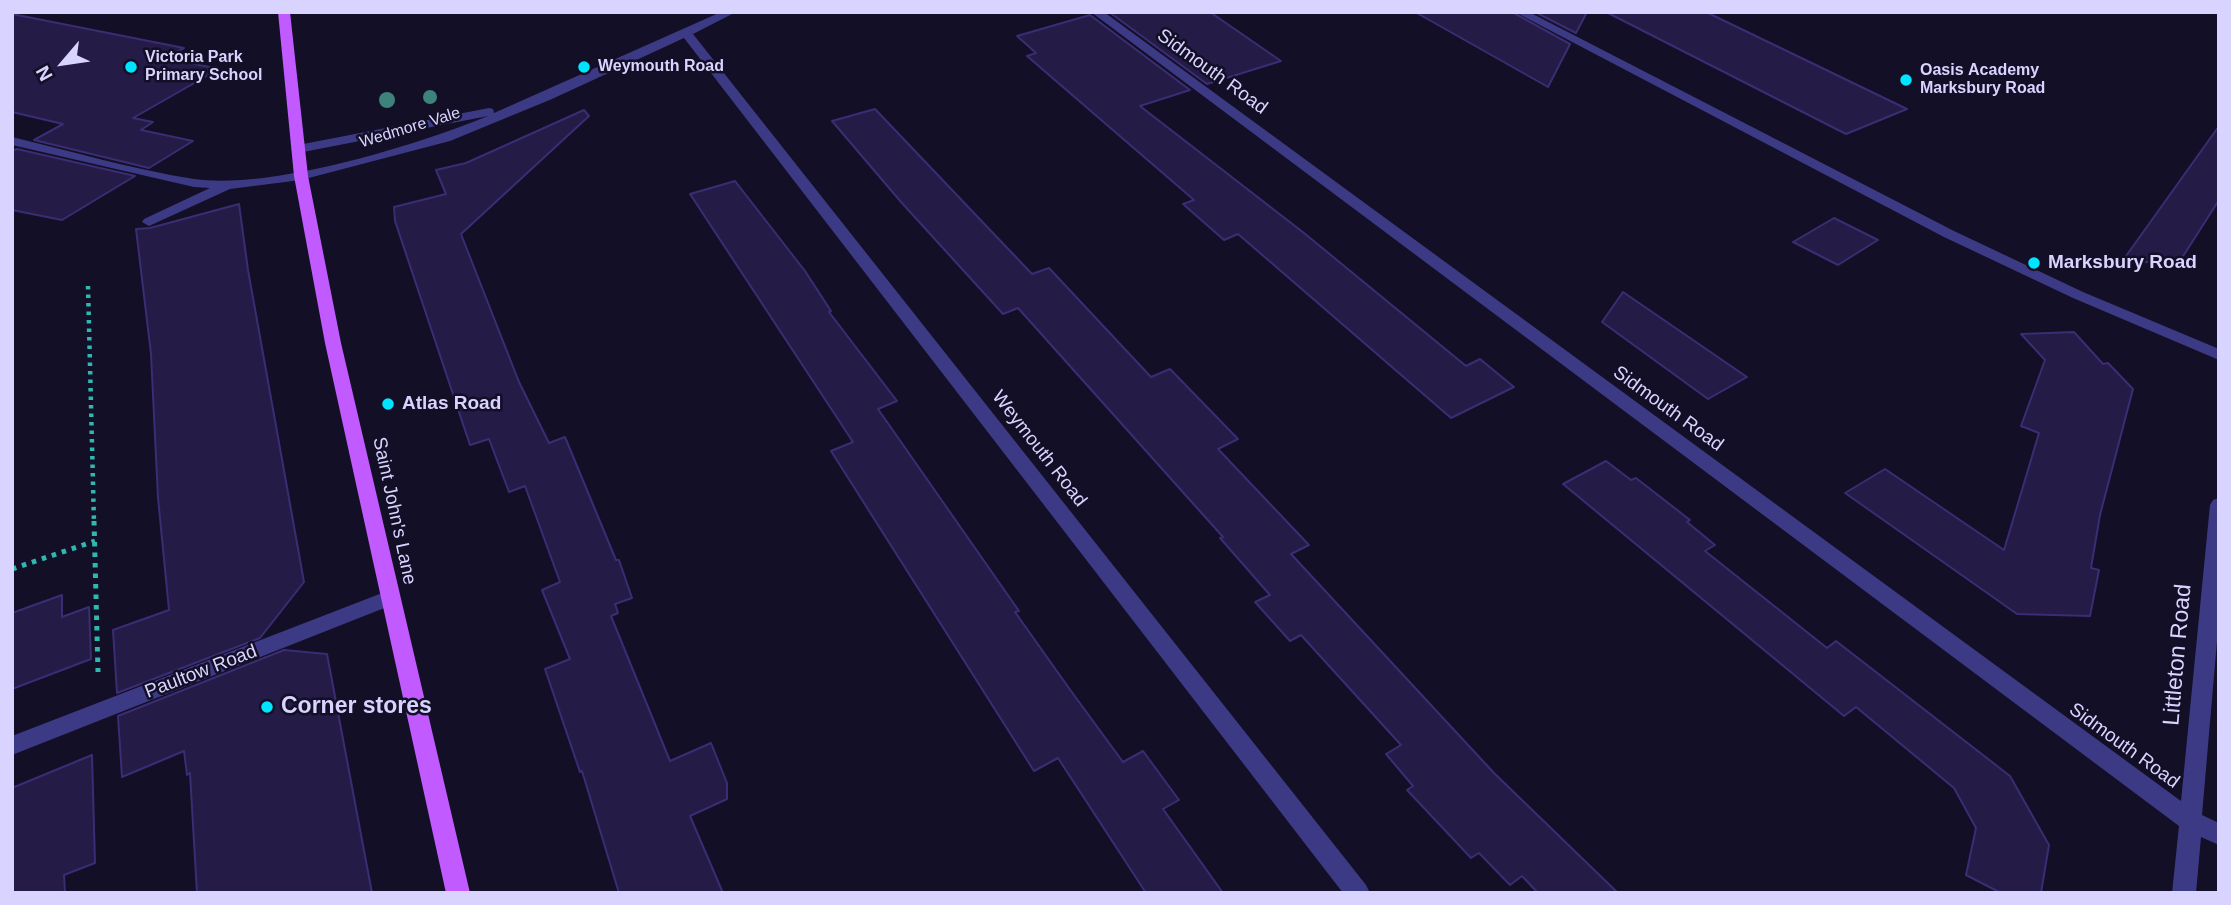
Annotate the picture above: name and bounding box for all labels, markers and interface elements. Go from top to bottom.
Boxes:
street label: Sidmouth Road [1152,24,1272,120]
north arrow [28,28,98,98]
place label: Victoria Park Primary School [145,48,262,86]
place label: Weymouth Road [598,57,724,77]
marker: Victoria Park Primary School [123,59,139,75]
marker: Weymouth Road [576,59,592,75]
place label: Oasis Academy Marksbury Road [1920,61,2045,99]
text: N [32,62,57,85]
marker: Oasis Academy Marksbury Road [1898,72,1914,88]
street label: Wedmore Vale [357,104,463,152]
place label: Marksbury Road [2048,252,2197,274]
marker: Marksbury Road [2026,255,2042,271]
street label: Sidmouth Road [1608,361,1728,457]
street label: Weymouth Road [987,386,1091,512]
place label: Atlas Road [402,393,501,415]
marker: Atlas Road [380,396,396,412]
street label: Saint John's Lane [367,435,421,587]
street label: Littleton Road [2158,583,2198,727]
street label: Paultow Road [142,640,260,704]
place label: Corner stores [281,693,432,721]
street label: Sidmouth Road [2064,698,2184,794]
marker: Corner stores [259,699,275,715]

